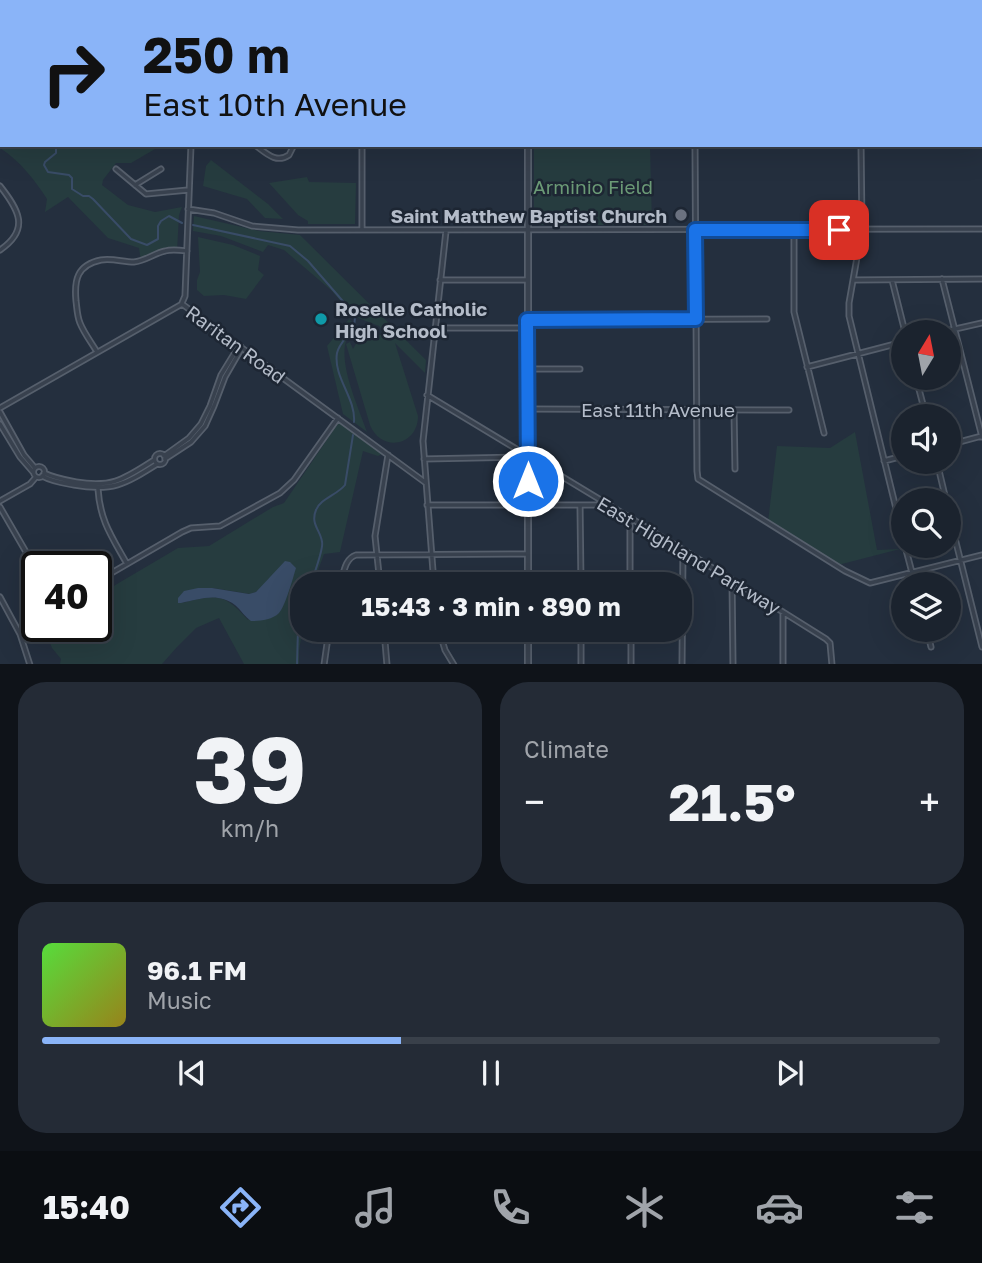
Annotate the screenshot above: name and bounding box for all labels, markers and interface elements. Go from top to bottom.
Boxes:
text: 250 m [143,25,290,84]
icon: right [28,28,119,119]
text: East 10th Avenue [143,85,407,123]
park label: Arminio Field [533,175,653,198]
pin [809,200,869,260]
place label: Saint Matthew Baptist Church [391,204,667,227]
marker: Saint Matthew Baptist Church [673,207,689,223]
icon: arrive [820,211,858,249]
place label: Roselle Catholic High School [335,297,487,342]
street label: Raritan Road [182,300,290,388]
marker: Roselle Catholic High School [313,311,329,327]
north arrow [891,320,961,390]
map controls [891,320,961,642]
street label: East 11th Avenue [581,398,735,421]
button: sound [891,404,961,474]
position arrow [491,444,565,518]
button: search [891,488,961,558]
street label: East Highland Parkway [593,491,785,619]
speed limit sign: 40 [21,551,112,642]
button: layers [891,572,961,642]
text: 15:43 · 3 min · 890 m [361,591,621,622]
text: 39 [193,714,307,823]
text: Climate [524,735,609,763]
text: 21.5° [668,770,796,832]
text: − [524,779,545,824]
text: + [919,779,940,824]
text: km/h [221,814,279,842]
text: 96.1 FM [147,955,247,986]
text: Music [147,986,212,1014]
icon: previous [173,1054,211,1092]
icon: pause [472,1054,510,1092]
icon: next [771,1054,809,1092]
icon: directions [216,1183,265,1232]
icon: music [351,1183,400,1232]
icon: phone [486,1183,535,1232]
icon: climate [620,1183,669,1232]
icon: car [755,1183,804,1232]
icon: filters [890,1183,939,1232]
text: 15:40 [43,1188,130,1226]

